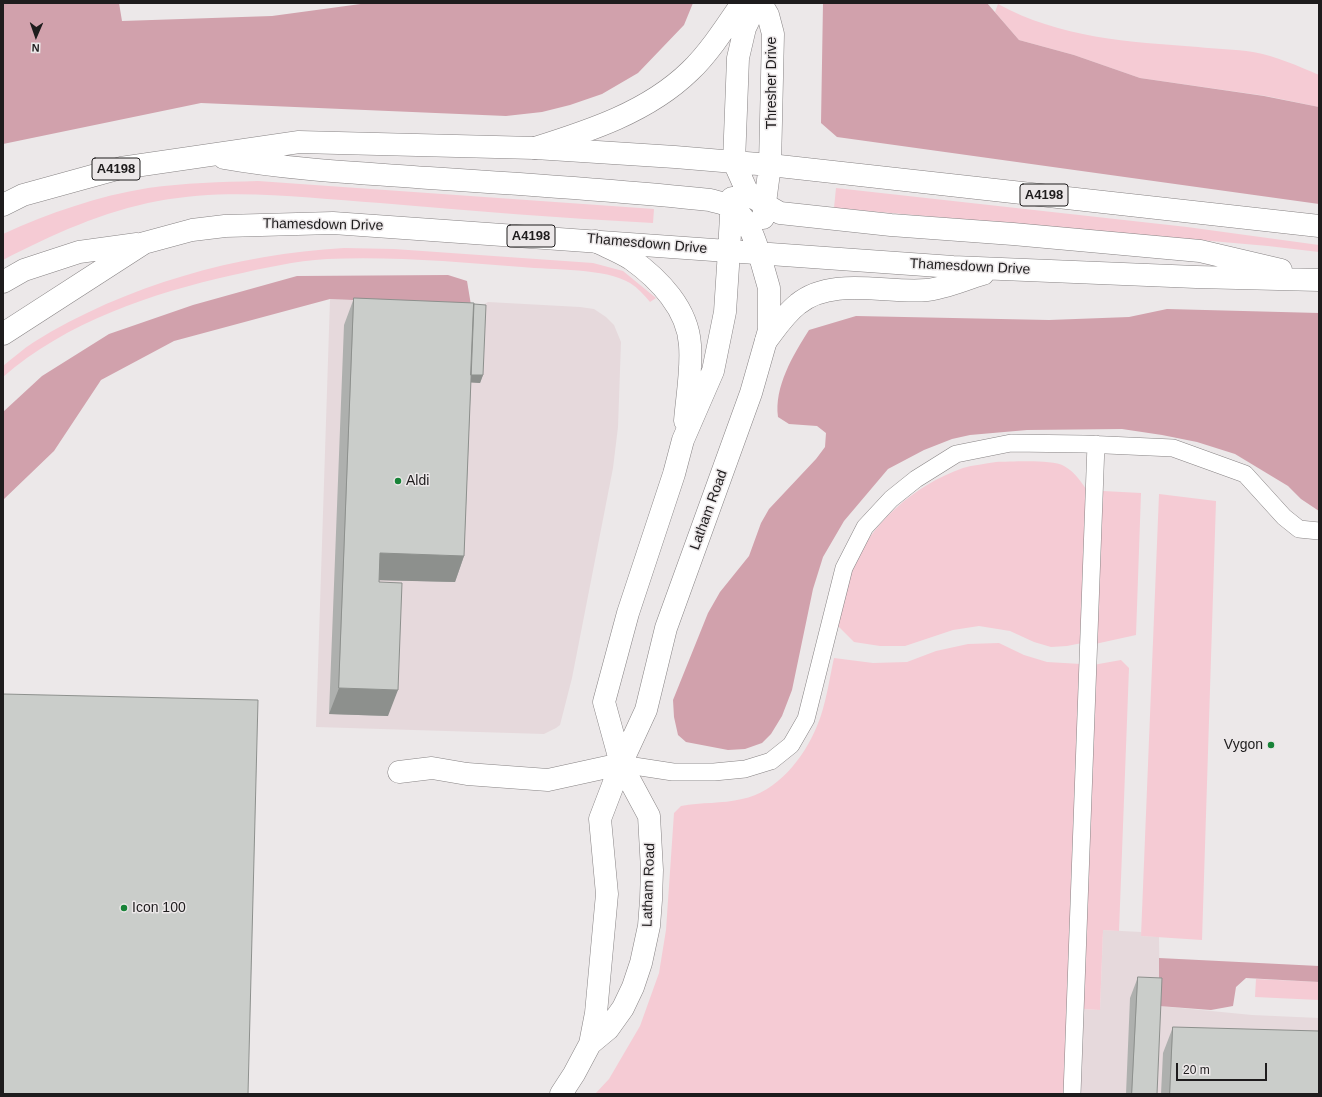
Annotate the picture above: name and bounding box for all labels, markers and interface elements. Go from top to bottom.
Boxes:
north arrow [16,16,56,56]
street label: Thresher Drive [764,37,780,129]
text: N [31,42,40,54]
road number: A4198 [92,158,140,180]
road number: A4198 [1020,184,1068,206]
street label: Thamesdown Drive [263,216,383,234]
road number: A4198 [507,225,555,247]
street label: Thamesdown Drive [586,230,708,258]
street label: Thamesdown Drive [909,255,1031,279]
street label: Latham Road [687,468,731,552]
place label: Aldi [406,473,429,489]
marker: Aldi [393,476,403,486]
place label: Vygon [1224,737,1263,753]
marker: Vygon [1266,740,1276,750]
street label: Latham Road [639,843,659,927]
place label: Icon 100 [132,900,186,916]
marker: Icon 100 [119,903,129,913]
scale bar [1178,1055,1269,1081]
text: 20 m [1183,1063,1210,1077]

